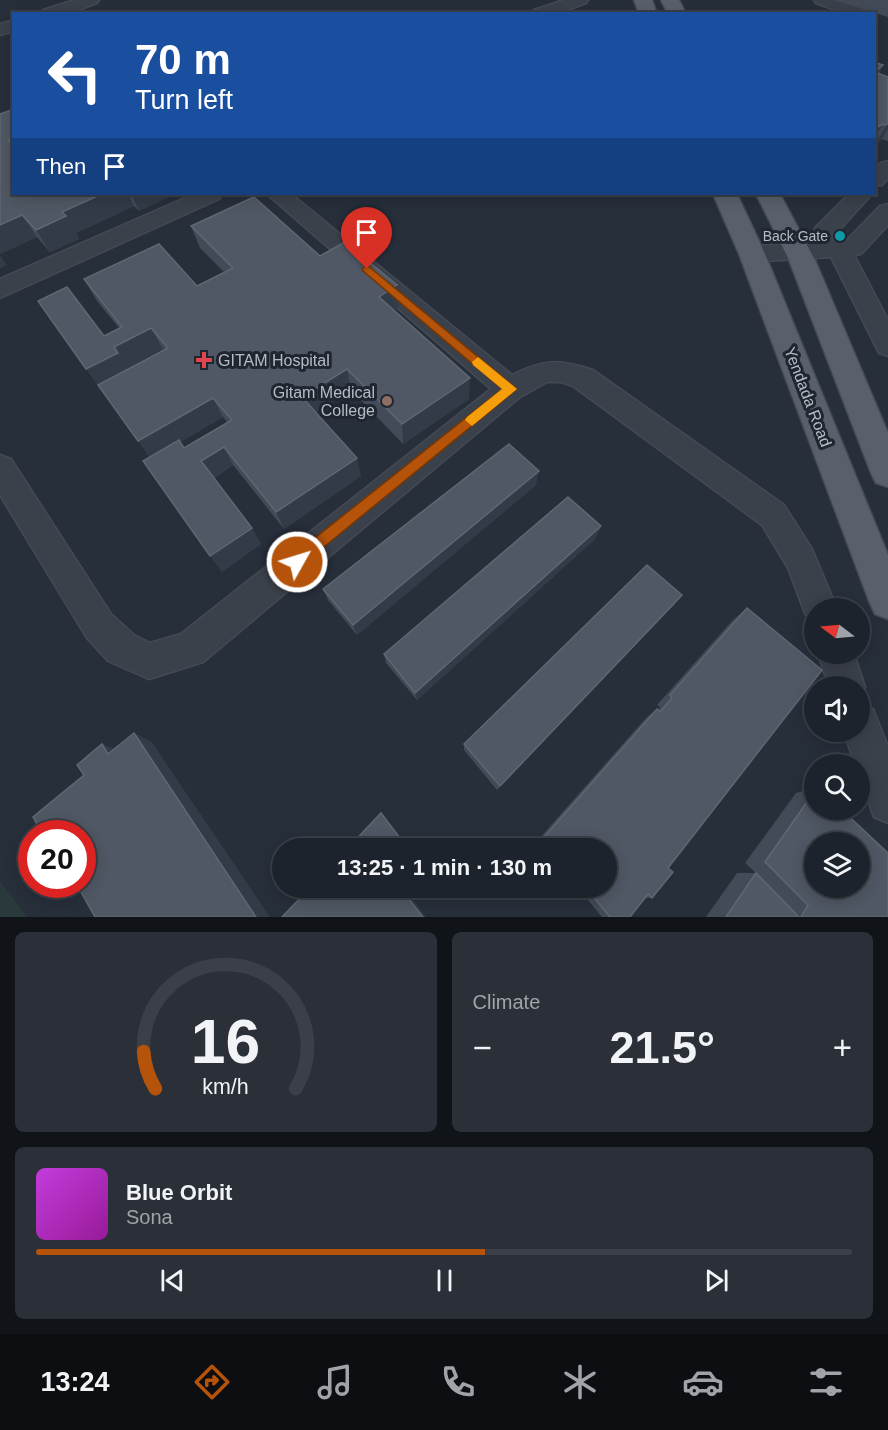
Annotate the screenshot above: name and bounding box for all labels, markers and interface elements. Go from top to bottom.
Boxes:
icon: left [36,36,114,114]
text: 70 m [135,36,231,83]
text: Turn left [135,85,233,115]
icon: arrive [98,150,131,183]
text: Then [36,154,86,179]
pin [341,207,392,269]
icon: arrive [350,216,383,249]
place label: Back Gate [763,228,828,244]
marker: Back Gate [833,229,847,243]
street label: Yendada Road [781,345,835,449]
marker: GITAM Hospital [195,351,213,369]
place label: GITAM Hospital [218,352,330,369]
place label: Gitam Medical College [273,384,375,419]
marker: Gitam Medical College [380,394,394,408]
position arrow [265,530,329,594]
north arrow [804,598,870,664]
map controls [804,598,870,898]
button: sound [804,676,870,742]
button: search [804,754,870,820]
speed limit sign: 20 [18,820,96,898]
button: layers [804,832,870,898]
text: 13:25 · 1 min · 130 m [337,855,552,880]
text: Climate [473,991,540,1013]
text: 16 [191,1007,260,1076]
text: 21.5° [609,1022,715,1073]
text: − [473,1029,492,1066]
text: + [833,1029,852,1066]
text: km/h [203,1075,249,1099]
text: Blue Orbit [126,1180,232,1205]
text: Sona [126,1206,173,1228]
icon: previous [156,1264,189,1297]
icon: pause [428,1264,461,1297]
icon: next [700,1264,733,1297]
icon: directions [191,1361,233,1403]
icon: music [314,1361,356,1403]
icon: phone [437,1361,479,1403]
icon: climate [559,1361,601,1403]
icon: car [682,1361,724,1403]
icon: filters [805,1361,847,1403]
text: 13:24 [40,1367,110,1397]

